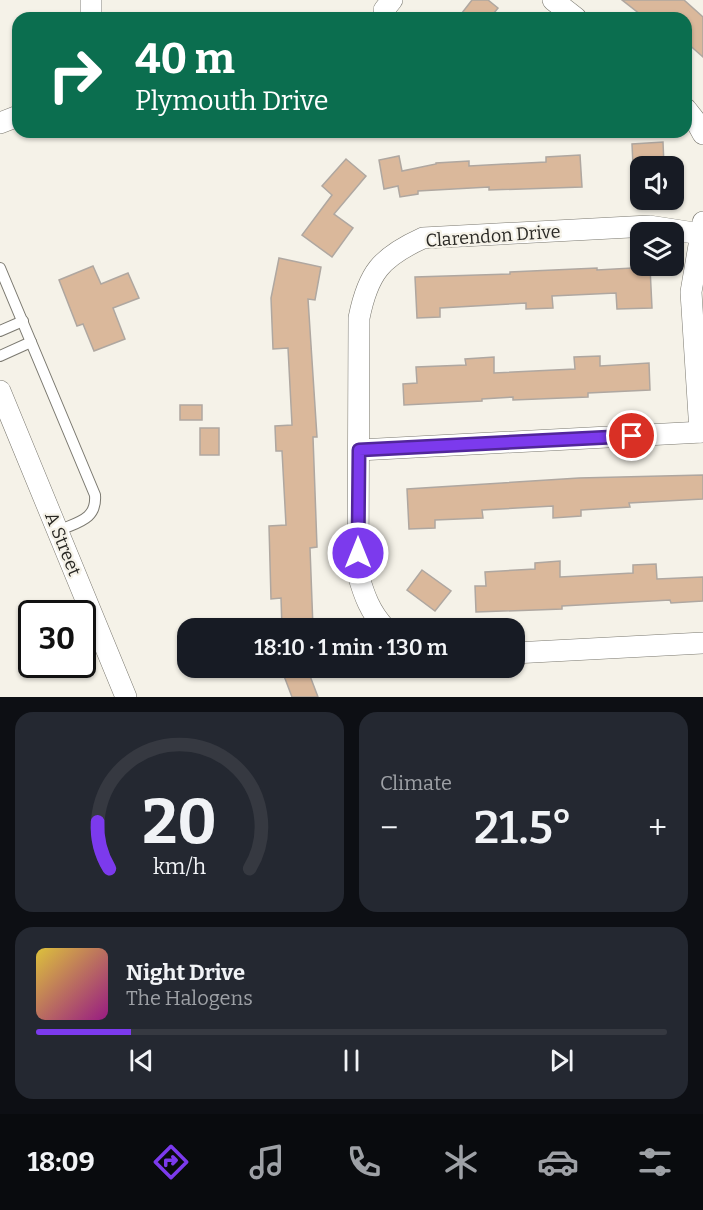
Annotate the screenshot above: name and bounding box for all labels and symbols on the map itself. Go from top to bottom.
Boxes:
street label: Clarendon Drive [425,220,561,252]
pin [606,410,657,461]
street label: A Street [40,509,86,580]
position arrow [326,521,390,585]
speed limit sign: 30 [18,600,96,678]

